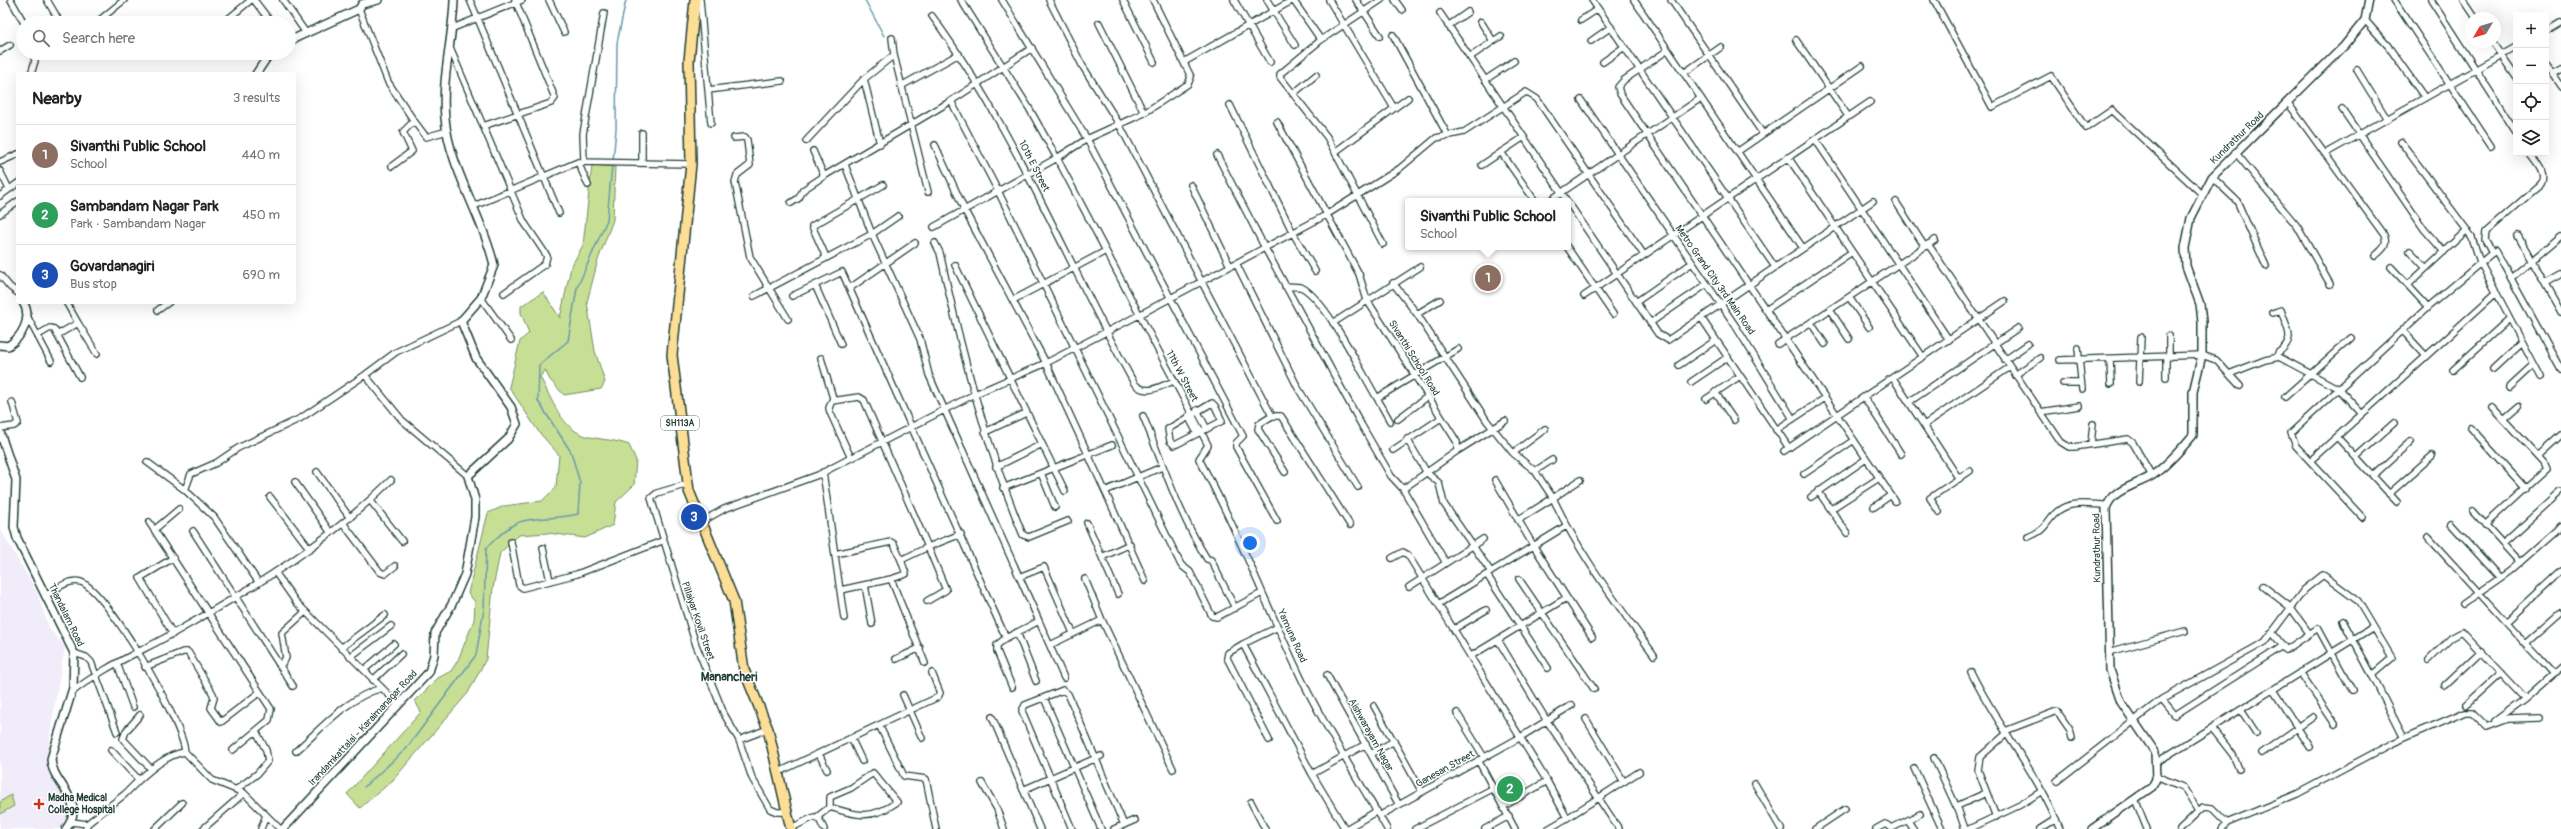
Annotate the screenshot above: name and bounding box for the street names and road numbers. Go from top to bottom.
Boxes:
street label: Kundrathur Road [2208,109,2266,167]
street label: 10th E Street [1016,138,1053,195]
street label: Metro Grand City 3rd Main Road [1673,223,1757,337]
street label: Sivanthi School Road [1386,318,1442,398]
street label: 11th W Street [1163,348,1201,405]
road number: SH113A [661,416,699,430]
street label: Kundrathur Road [2090,513,2104,583]
street label: Pillaiyar Kovil Street [679,580,717,663]
street label: Thandalam Road [46,582,86,649]
street label: Yamuna Road [1274,607,1309,665]
street label: Irandamkattalai - Karaimanagar Road [306,668,420,788]
street label: Aishwarayam Nagar [1346,696,1396,774]
street label: Ganesan Street [1414,747,1477,790]

